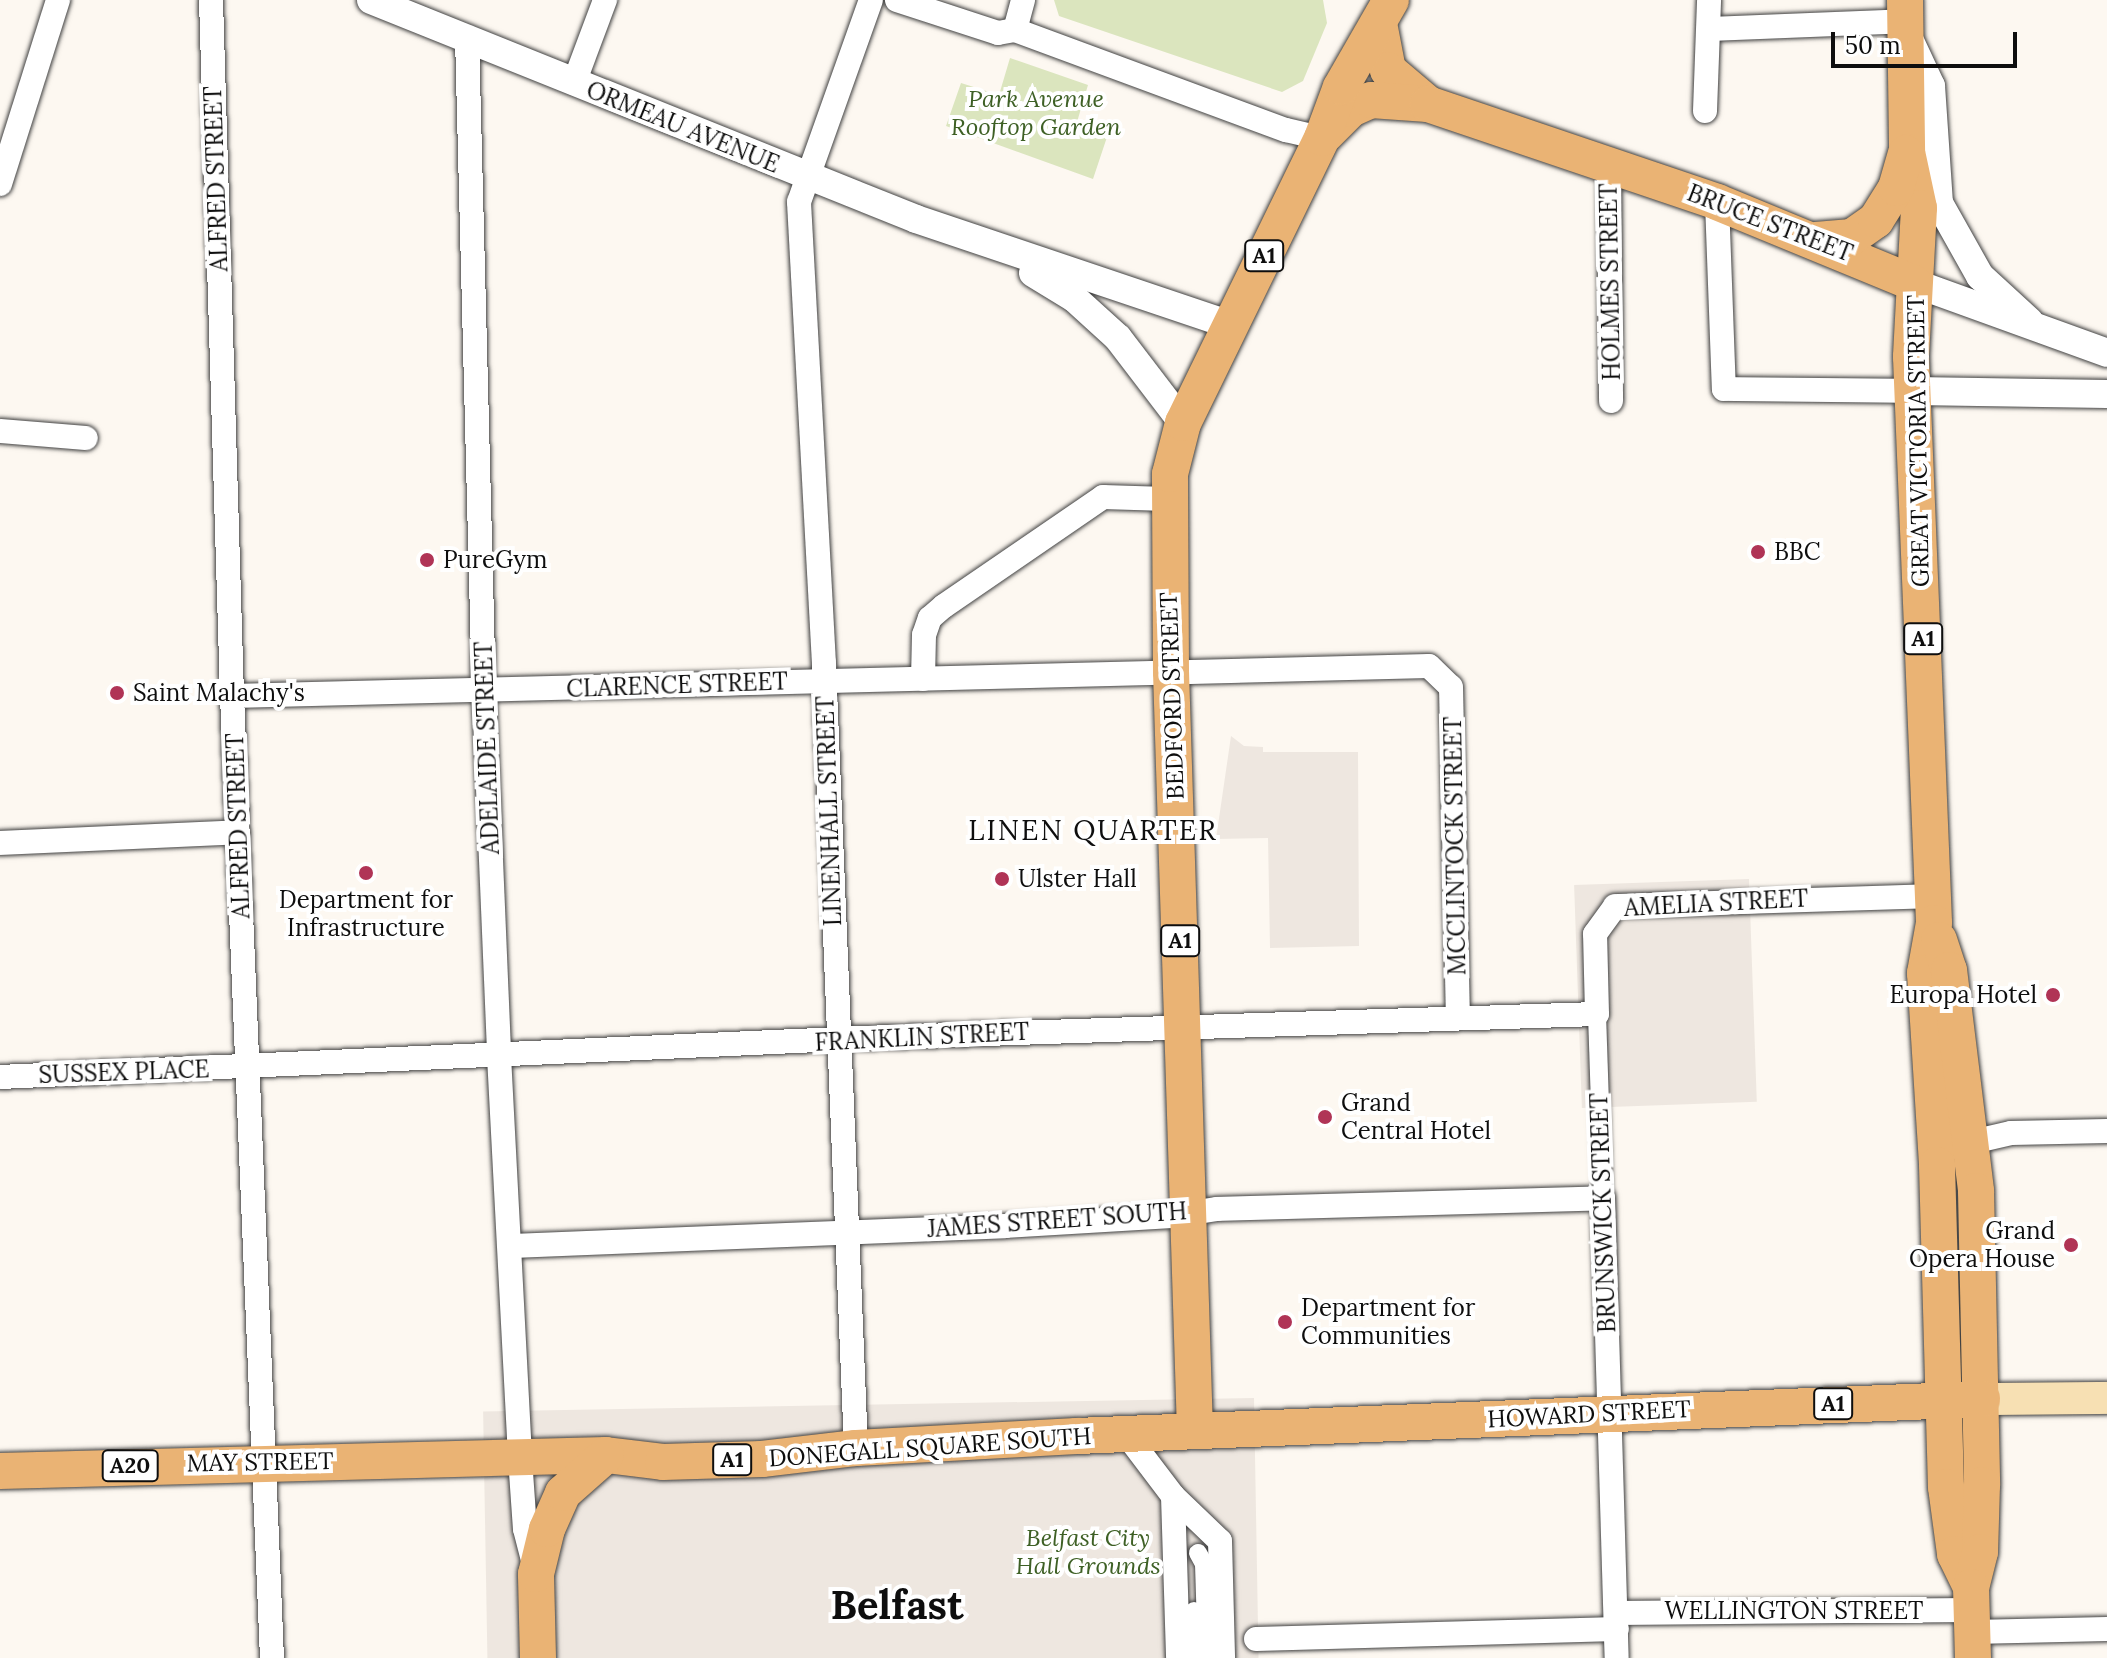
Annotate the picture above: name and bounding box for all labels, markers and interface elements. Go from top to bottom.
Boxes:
scale bar [1835,16,2021,66]
text: 50 m [1845,30,1901,61]
street label: ORMEAU AVENUE [582,75,784,179]
park label: Park Avenue Rooftop Garden [951,85,1121,141]
street label: ALFRED STREET [198,86,234,272]
street label: BRUCE STREET [1683,178,1857,268]
street label: HOLMES STREET [1594,183,1626,381]
road number: A1 [1244,238,1284,274]
street label: GREAT VICTORIA STREET [1901,294,1935,588]
place label: BBC [1774,538,1820,566]
marker: BBC [1749,543,1767,561]
place label: PureGym [443,546,547,574]
marker: PureGym [418,551,436,569]
street label: BEDFORD STREET [1154,592,1190,800]
road number: A1 [1903,621,1943,657]
street label: ADELAIDE STREET [469,641,505,855]
street label: CLARENCE STREET [566,667,788,703]
place label: Saint Malachy's [133,679,305,707]
marker: Saint Malachy's [108,684,126,702]
street label: LINENHALL STREET [811,695,847,927]
street label: MCCLINTOCK STREET [1438,716,1472,976]
street label: ALFRED STREET [220,733,256,919]
district label: LINEN QUARTER [968,813,1218,847]
marker: Department for Infrastructure [357,864,375,882]
place label: Ulster Hall [1018,865,1137,893]
marker: Ulster Hall [993,870,1011,888]
street label: AMELIA STREET [1623,884,1809,922]
place label: Department for Infrastructure [279,886,453,942]
road number: A1 [1160,923,1200,959]
place label: Europa Hotel [1890,981,2037,1009]
marker: Europa Hotel [2044,986,2062,1004]
street label: FRANKLIN STREET [814,1017,1030,1057]
street label: SUSSEX PLACE [38,1055,210,1089]
place label: Grand Central Hotel [1341,1089,1491,1145]
street label: BRUNSWICK STREET [1584,1093,1622,1333]
marker: Grand Central Hotel [1316,1108,1334,1126]
street label: JAMES STREET SOUTH [926,1197,1188,1243]
place label: Grand Opera House [1909,1217,2055,1273]
marker: Grand Opera House [2062,1236,2080,1254]
place label: Department for Communities [1301,1294,1475,1350]
marker: Department for Communities [1276,1313,1294,1331]
road number: A1 [1813,1386,1853,1422]
street label: HOWARD STREET [1487,1394,1691,1434]
street label: DONEGALL SQUARE SOUTH [768,1421,1092,1473]
road number: A1 [712,1442,752,1478]
street label: MAY STREET [186,1446,334,1478]
road number: A20 [100,1448,160,1484]
park label: Belfast City Hall Grounds [1015,1524,1161,1580]
district label: Belfast [831,1581,963,1629]
street label: WELLINGTON STREET [1665,1597,1923,1625]

